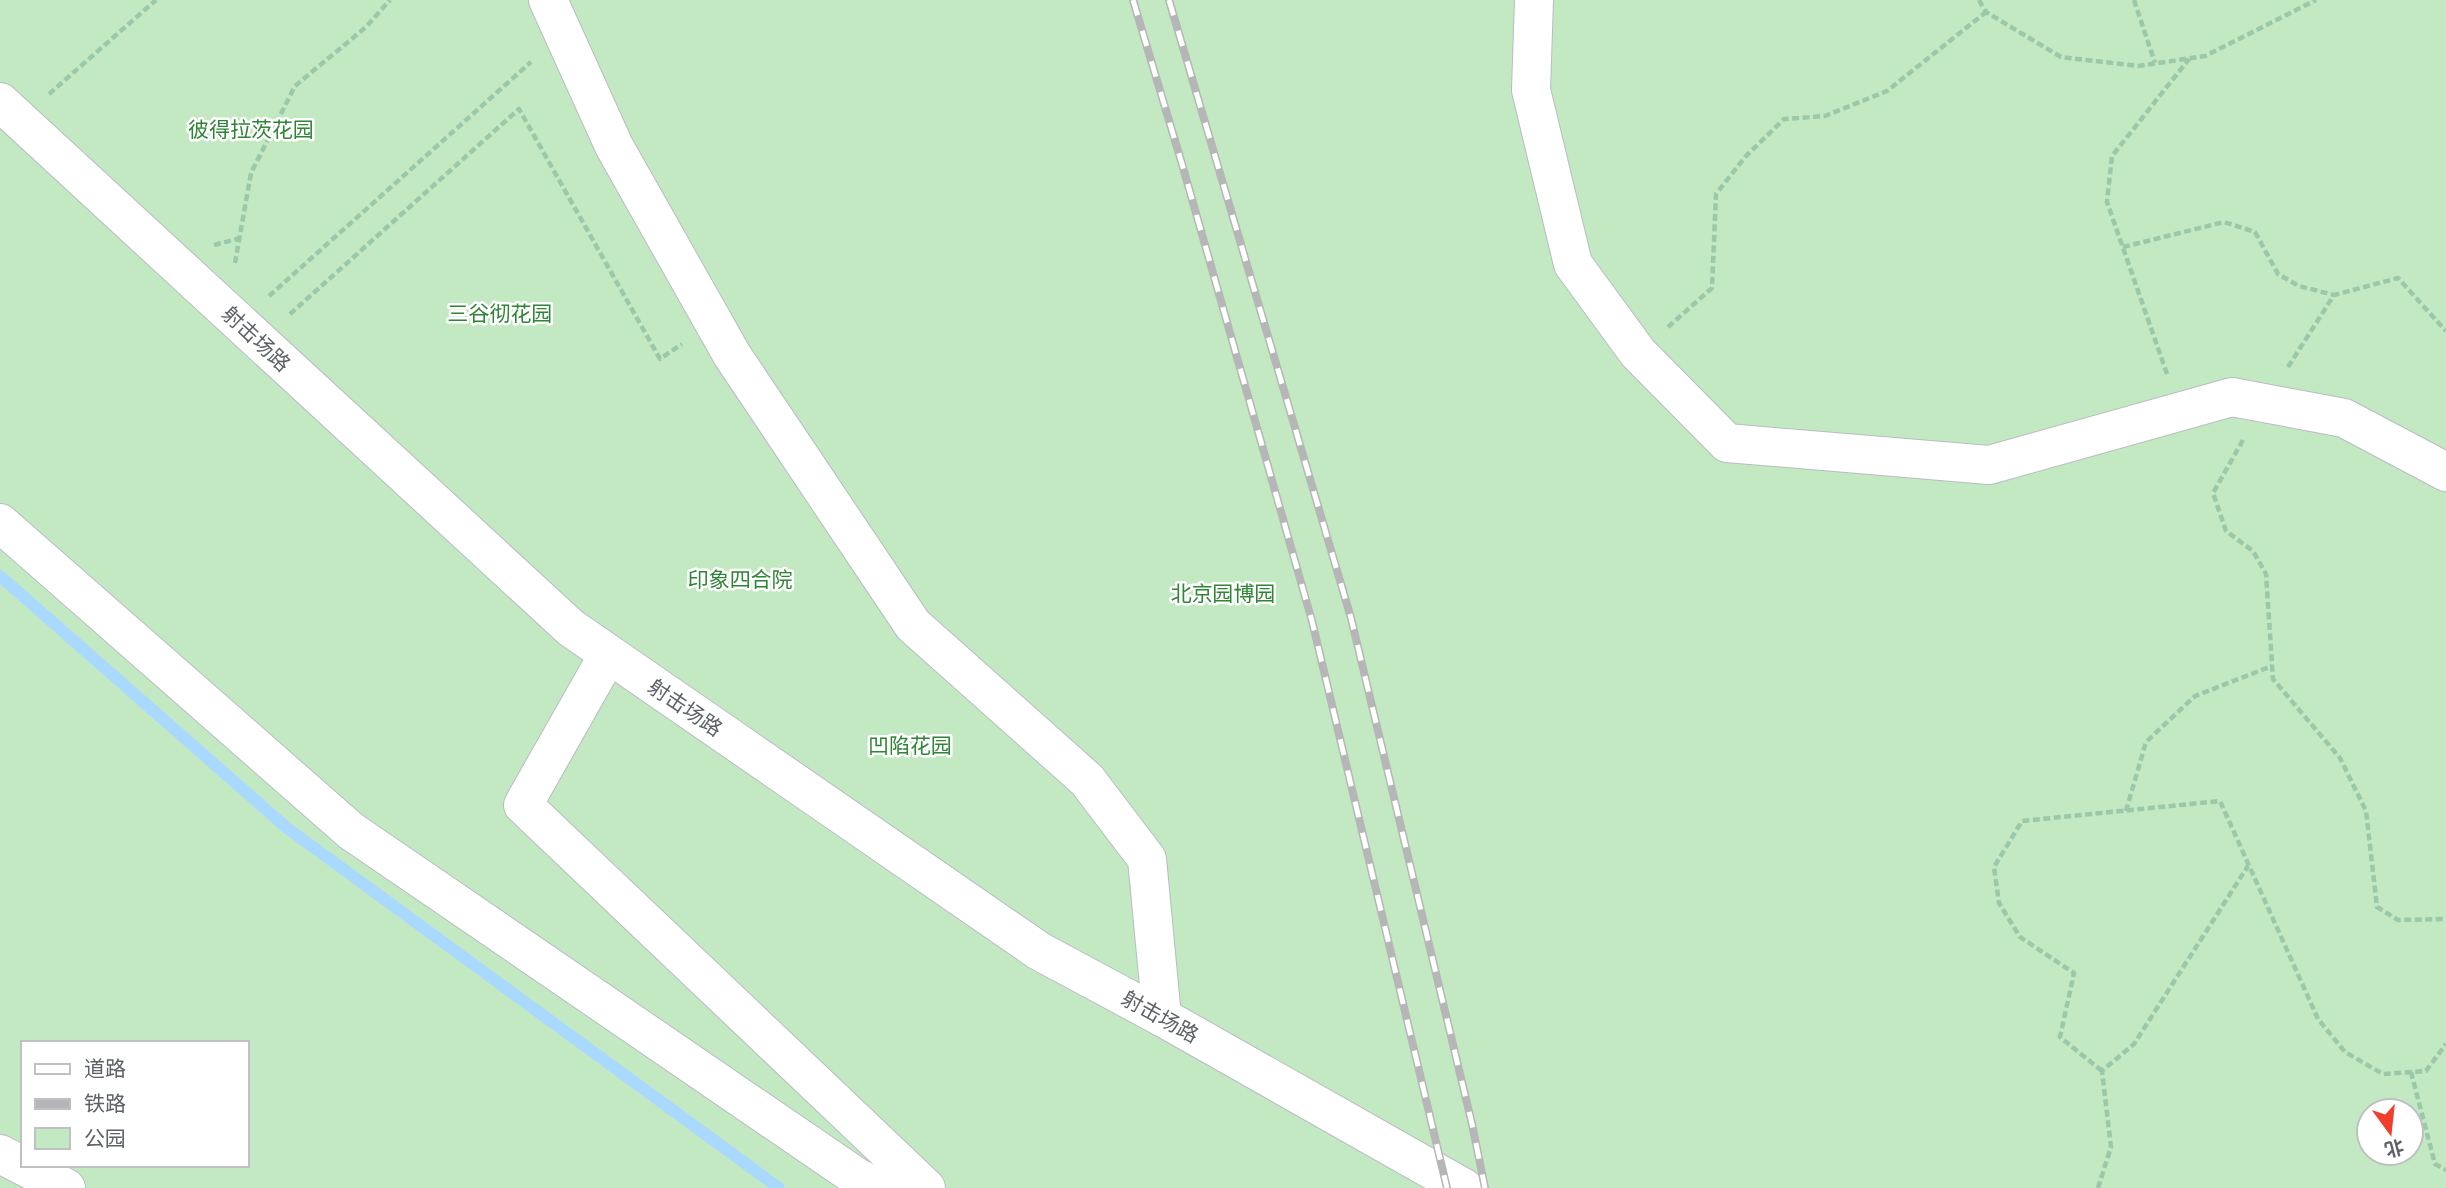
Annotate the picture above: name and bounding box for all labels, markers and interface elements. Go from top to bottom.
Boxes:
park label: 彼得拉茨花园 [188,117,314,142]
street label: 射击场路 [217,301,296,376]
park label: 三谷彻花园 [448,301,553,326]
park label: 印象四合院 [688,567,793,592]
park label: 北京园博园 [1171,581,1276,606]
street label: 射击场路 [643,674,727,741]
park label: 凹陷花园 [868,733,952,758]
street label: 射击场路 [1117,985,1203,1048]
legend [21,1041,248,1167]
text: 道路 [84,1056,126,1081]
text: 铁路 [84,1091,126,1116]
north arrow [2355,1097,2425,1167]
text: 公园 [84,1126,126,1151]
text: 北 [2382,1135,2406,1162]

